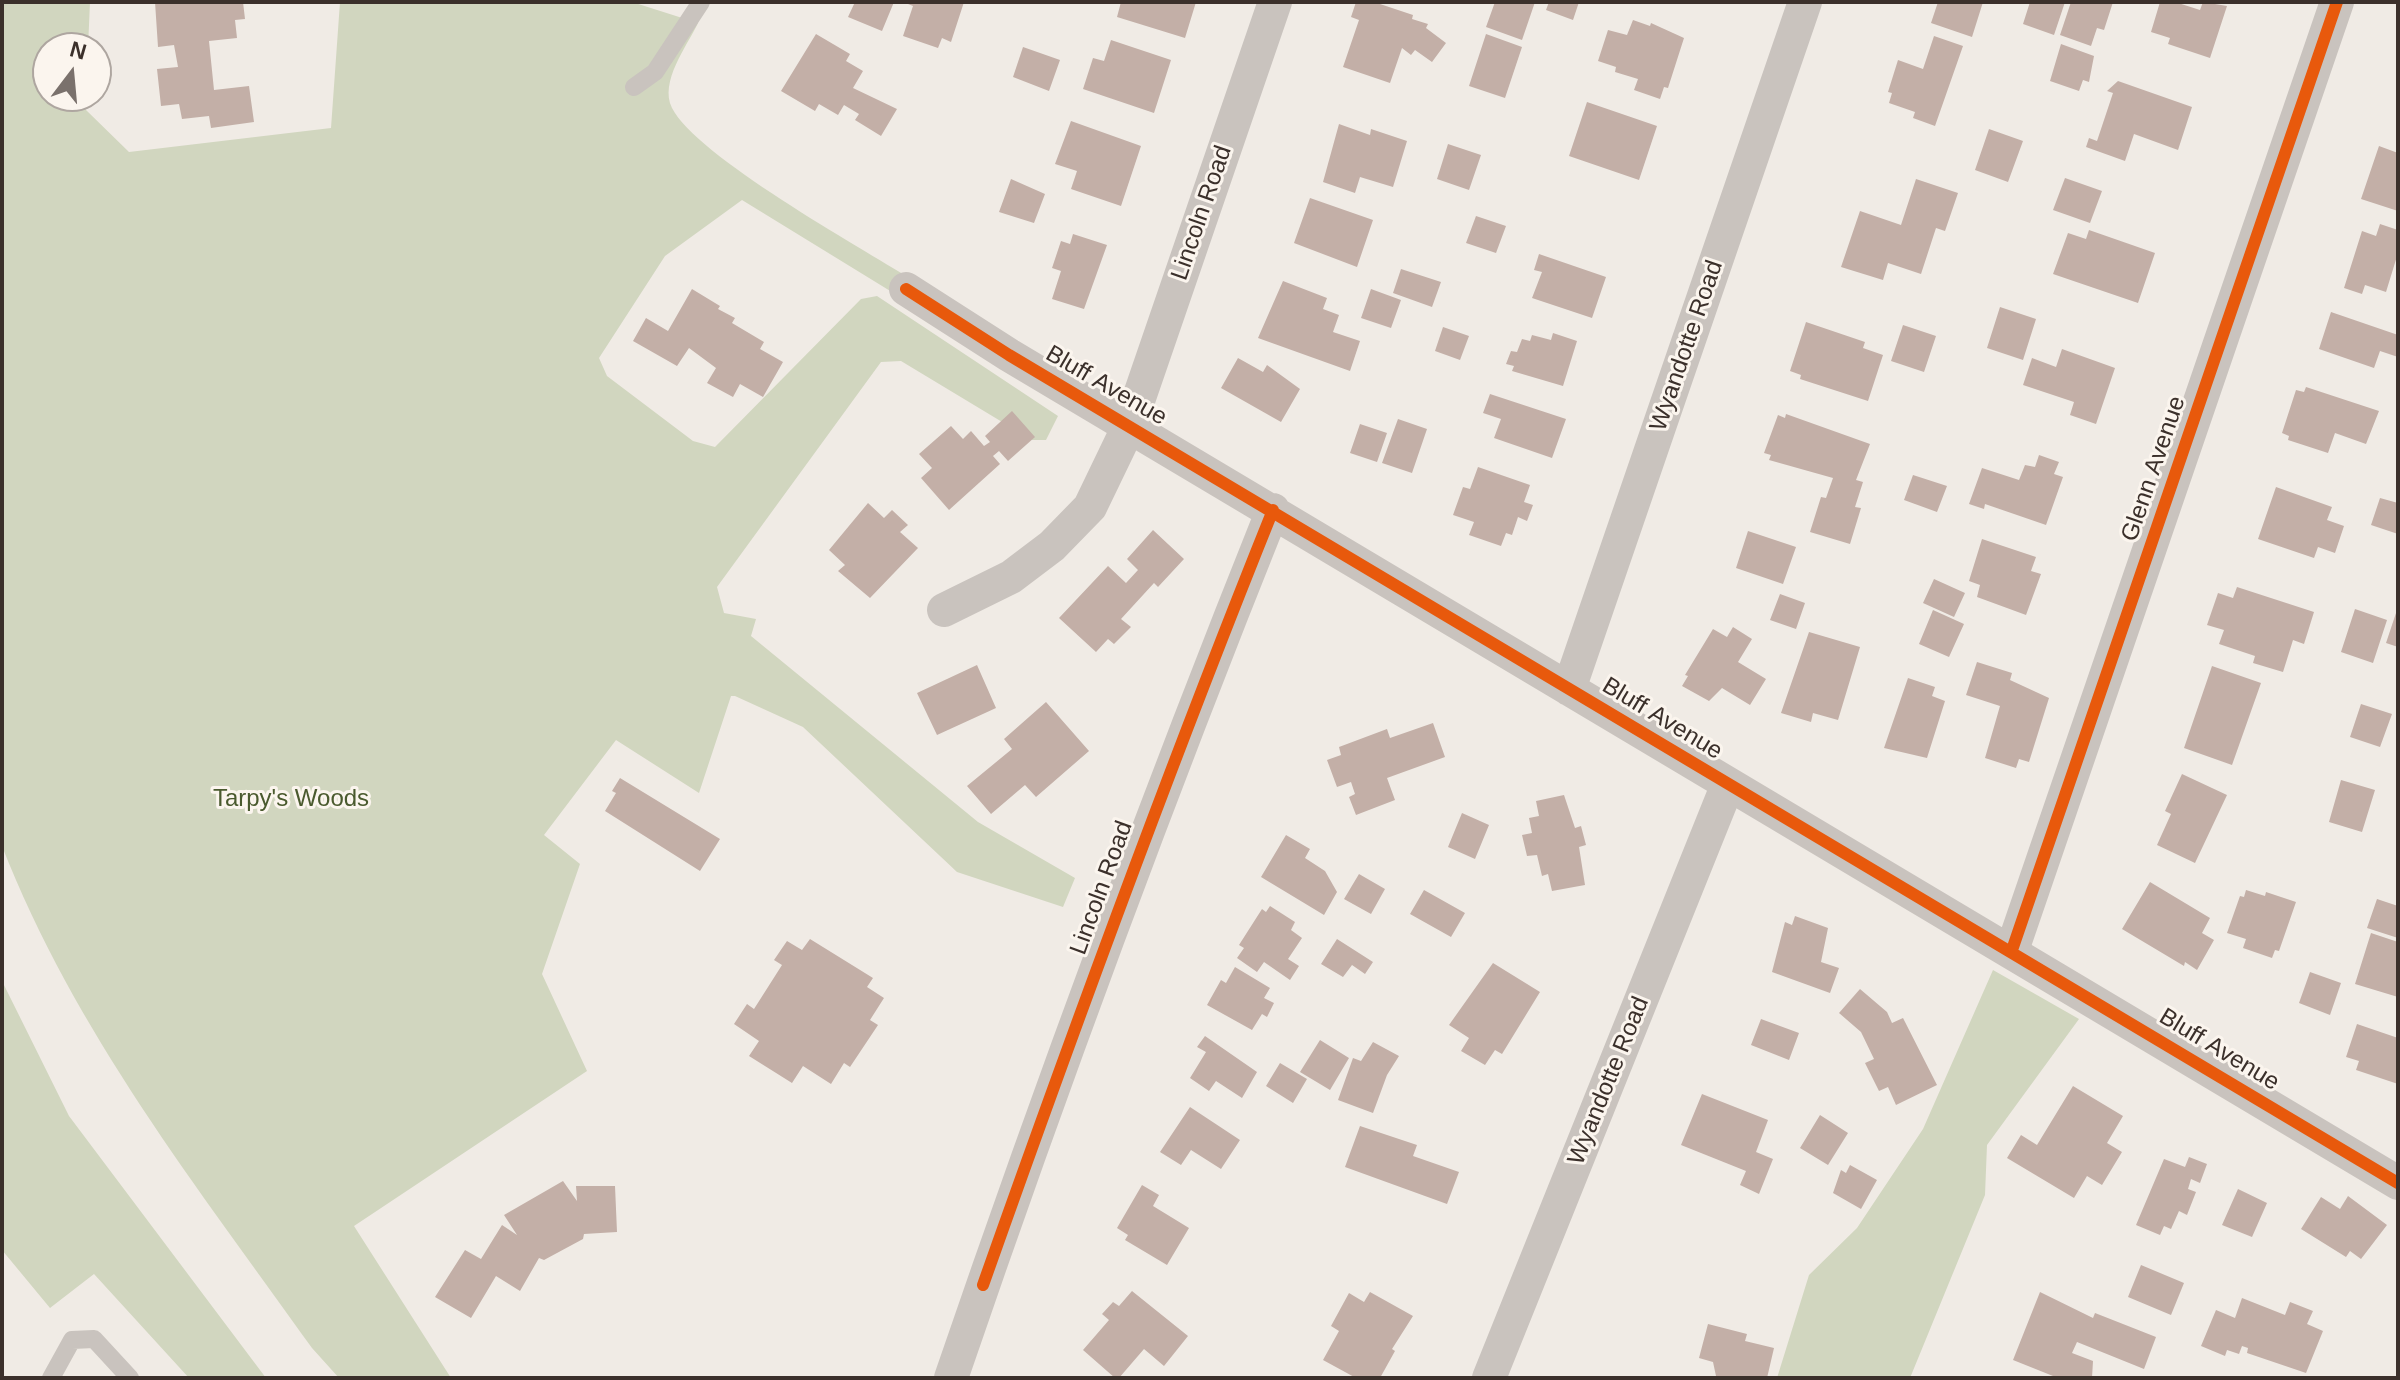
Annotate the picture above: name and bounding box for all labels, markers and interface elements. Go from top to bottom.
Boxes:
north arrow [32,32,112,112]
text: N [67,36,89,65]
street label: Lincoln Road [1166,142,1238,284]
street label: Wyandotte Road [1644,257,1730,435]
street label: Bluff Avenue [1040,340,1172,432]
street label: Glenn Avenue [2116,393,2192,545]
street label: Bluff Avenue [1597,672,1727,766]
park label: Tarpy's Woods [213,785,369,813]
street label: Lincoln Road [1065,817,1139,959]
street label: Wyandotte Road [1562,993,1656,1169]
street label: Bluff Avenue [2154,1003,2284,1097]

